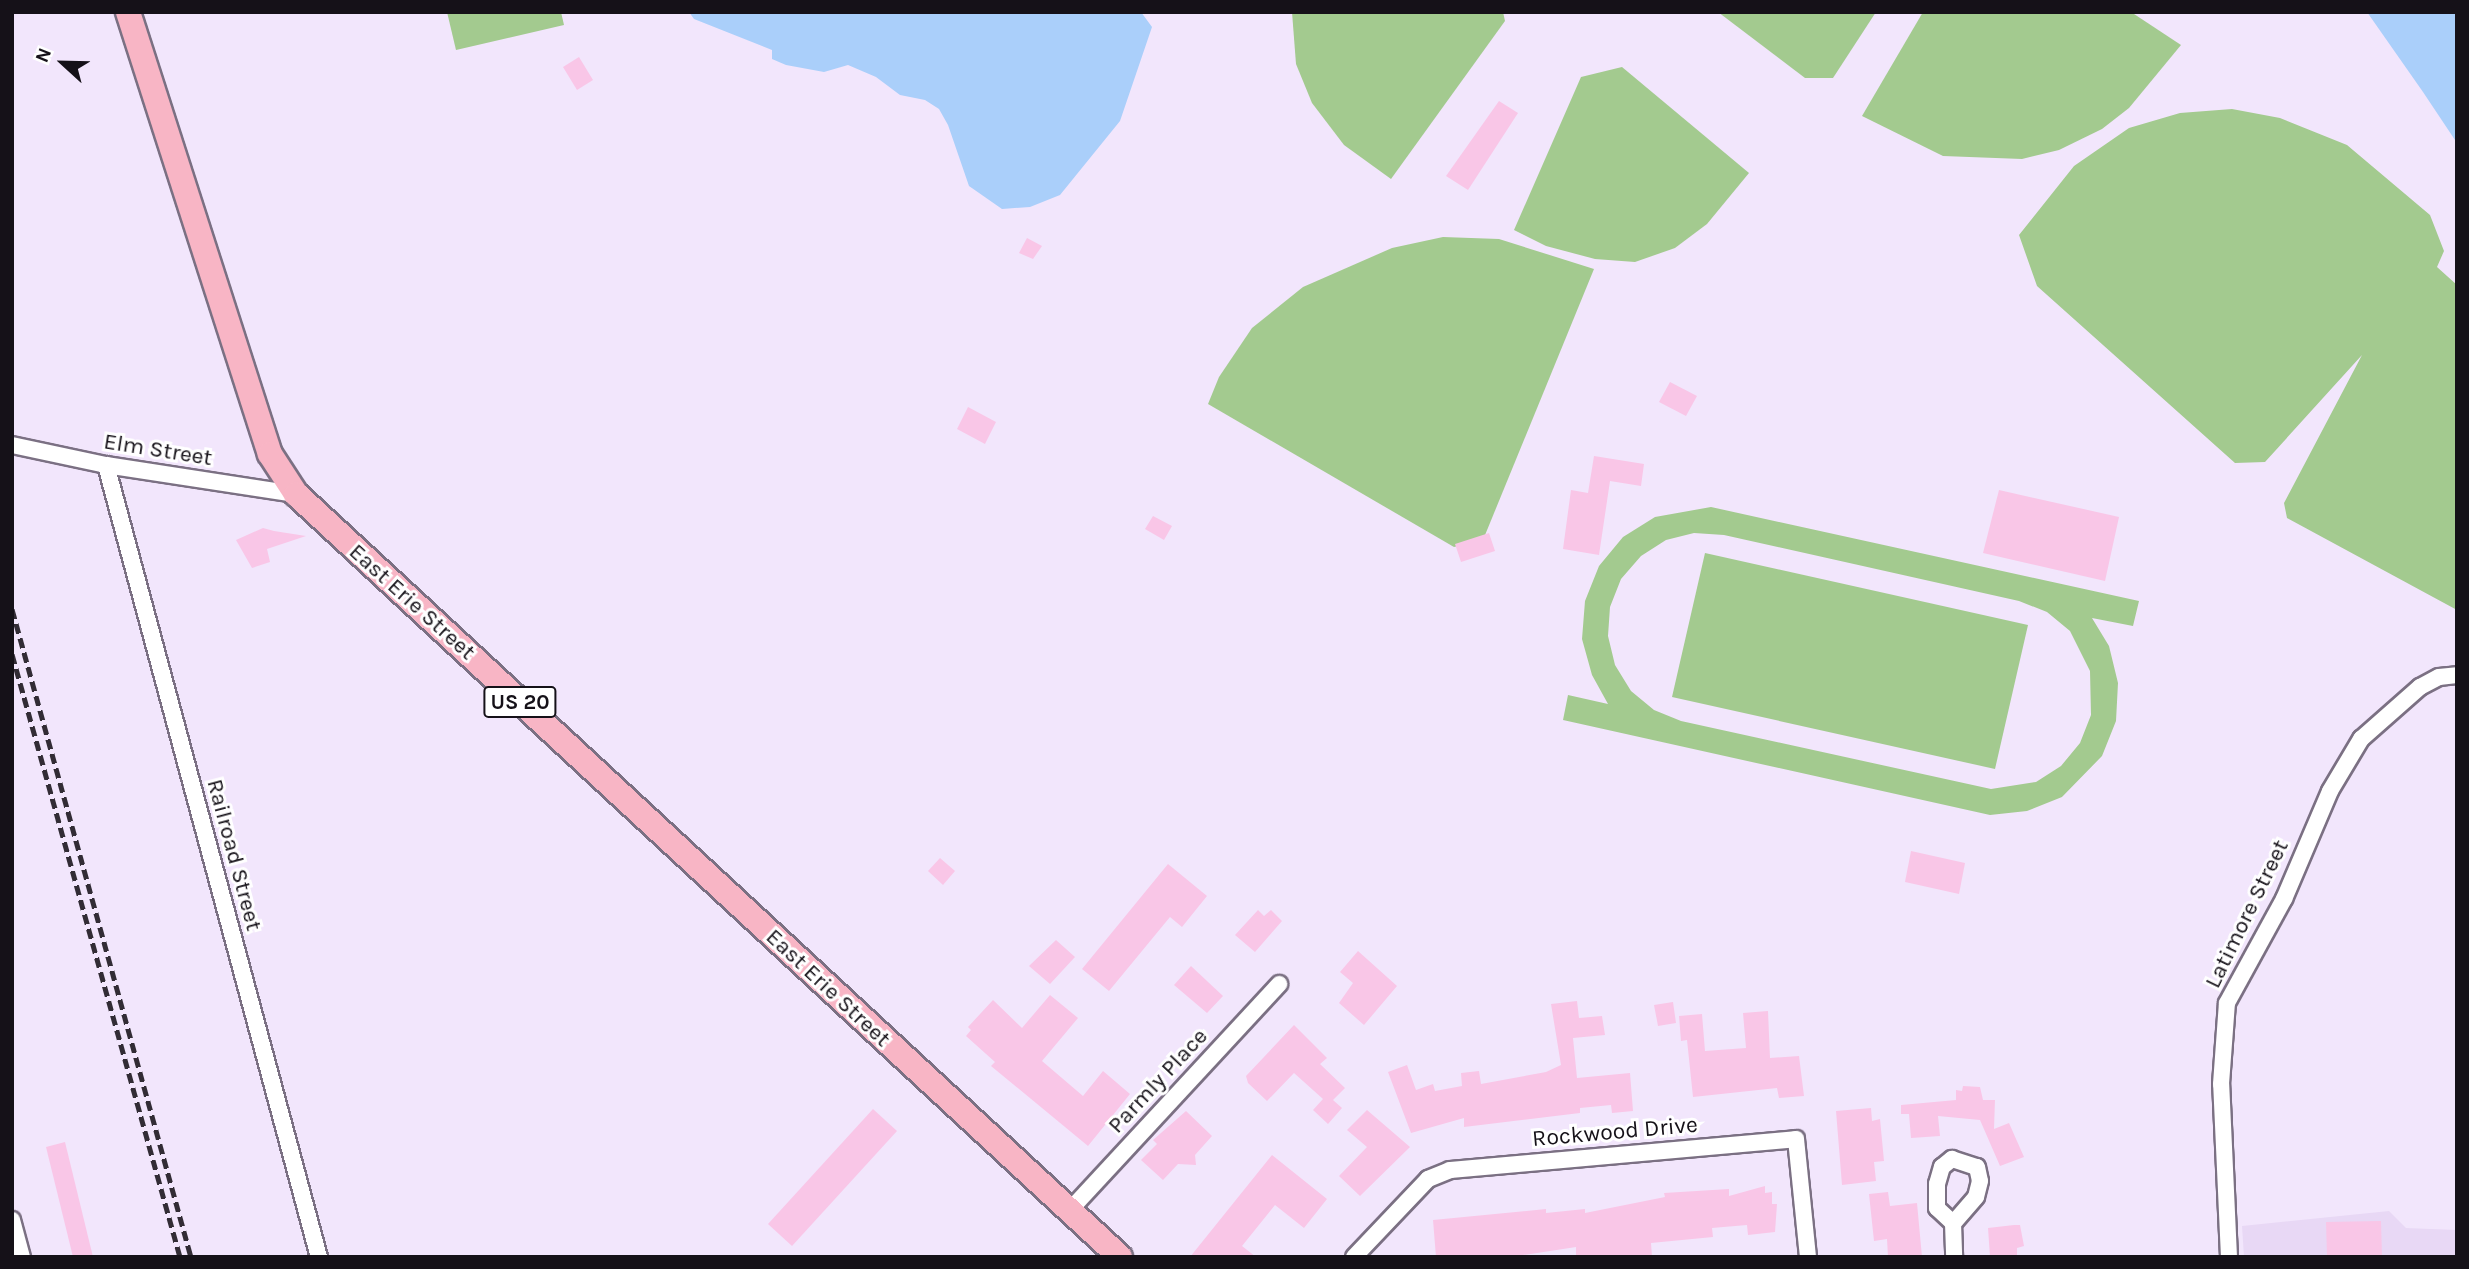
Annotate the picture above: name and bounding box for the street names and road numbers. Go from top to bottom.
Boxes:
street label: Elm Street [102,428,214,472]
street label: East Erie Street [343,538,481,666]
road number: US 20 [483,684,557,720]
street label: Railroad Street [201,776,267,934]
street label: Latimore Street [2199,835,2295,993]
street label: East Erie Street [760,923,896,1053]
street label: Parmly Place [1102,1023,1214,1139]
street label: Rockwood Drive [1531,1111,1699,1153]

